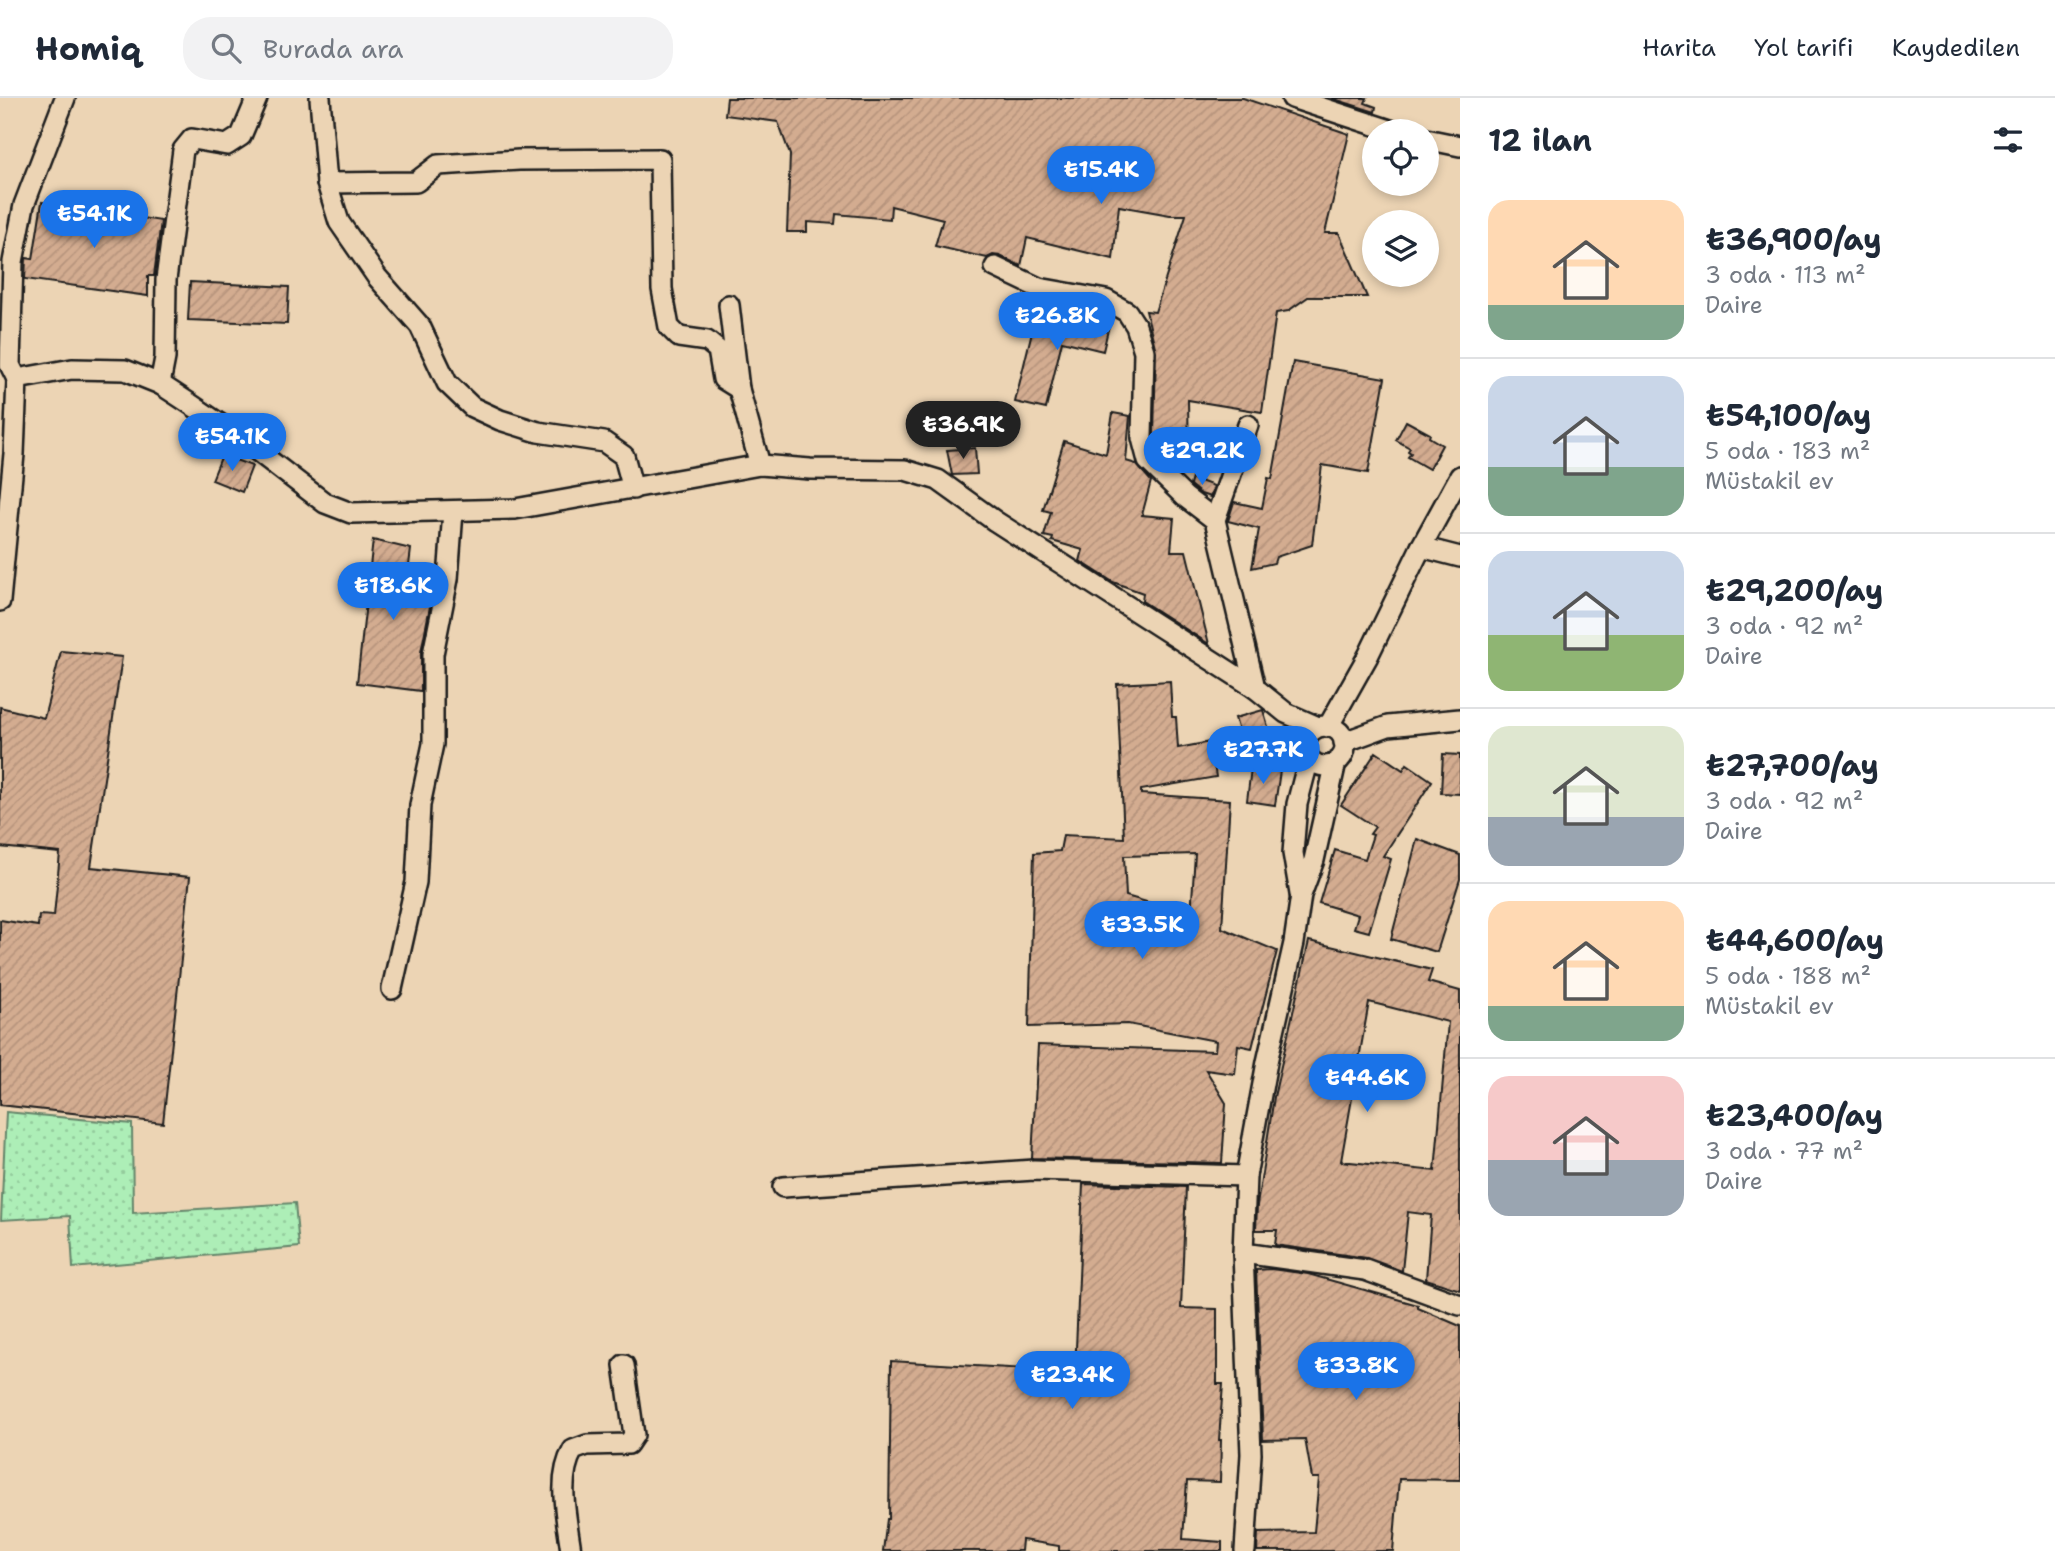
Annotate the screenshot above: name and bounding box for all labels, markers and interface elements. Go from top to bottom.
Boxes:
search box [183,17,673,80]
text: Homiq [35,26,141,71]
icon: search [207,29,245,67]
text: Burada ara [263,31,404,66]
text: Harita [1642,32,1716,64]
text: Yol tarifi [1754,32,1854,64]
text: Kaydedilen [1892,32,2020,64]
map controls [1362,119,1439,287]
button: locate [1362,119,1439,196]
text: 12 ilan [1488,120,1592,161]
icon: filters [1989,121,2027,159]
pin: ₺15.4K [1044,146,1158,206]
text: ₺15.4K [1063,154,1139,184]
pin: ₺54.1K [37,190,151,250]
text: ₺54.1K [56,198,132,228]
button: layers [1362,210,1439,287]
text: ₺36,900/ay [1705,219,1882,260]
icon: home [1544,228,1628,312]
text: 3 oda · 113 m² [1705,260,1866,290]
text: Daire [1705,290,1763,320]
pin: ₺26.8K [1000,292,1114,352]
text: ₺26.8K [1015,300,1099,330]
text: ₺54,100/ay [1705,395,1871,436]
pin: ₺36.9K [906,402,1020,461]
icon: home [1544,404,1628,488]
text: ₺36.9K [922,409,1004,439]
pin: ₺54.1K [175,414,289,473]
text: ₺54.1K [194,421,270,451]
pin: ₺29.2K [1145,428,1259,487]
text: ₺29.2K [1160,435,1244,465]
text: 5 oda · 183 m² [1705,436,1870,466]
text: Müstakil ev [1705,466,1834,496]
pin: ₺18.6K [336,562,450,622]
text: ₺18.6K [354,570,432,600]
text: ₺29,200/ay [1705,570,1883,611]
icon: home [1544,579,1628,663]
text: 3 oda · 92 m² [1705,611,1863,641]
text: Daire [1705,641,1763,671]
pin: ₺27.7K [1206,726,1320,786]
text: ₺27.7K [1223,734,1303,764]
text: ₺27,700/ay [1705,745,1879,786]
icon: home [1544,754,1628,838]
text: 3 oda · 92 m² [1705,786,1863,816]
text: Daire [1705,816,1763,846]
pin: ₺33.5K [1085,902,1199,961]
text: ₺33.5K [1100,909,1184,939]
text: ₺44,600/ay [1705,920,1884,961]
icon: home [1544,929,1628,1013]
text: 5 oda · 188 m² [1705,961,1871,991]
text: Müstakil ev [1705,991,1834,1021]
pin: ₺44.6K [1310,1054,1424,1114]
text: ₺44.6K [1325,1062,1409,1092]
text: ₺23,400/ay [1705,1095,1883,1136]
icon: home [1544,1104,1628,1188]
text: 3 oda · 77 m² [1705,1136,1863,1166]
text: Daire [1705,1166,1763,1196]
pin: ₺33.8K [1299,1342,1413,1402]
text: ₺33.8K [1314,1350,1398,1380]
pin: ₺23.4K [1015,1352,1129,1411]
text: ₺23.4K [1030,1359,1114,1389]

